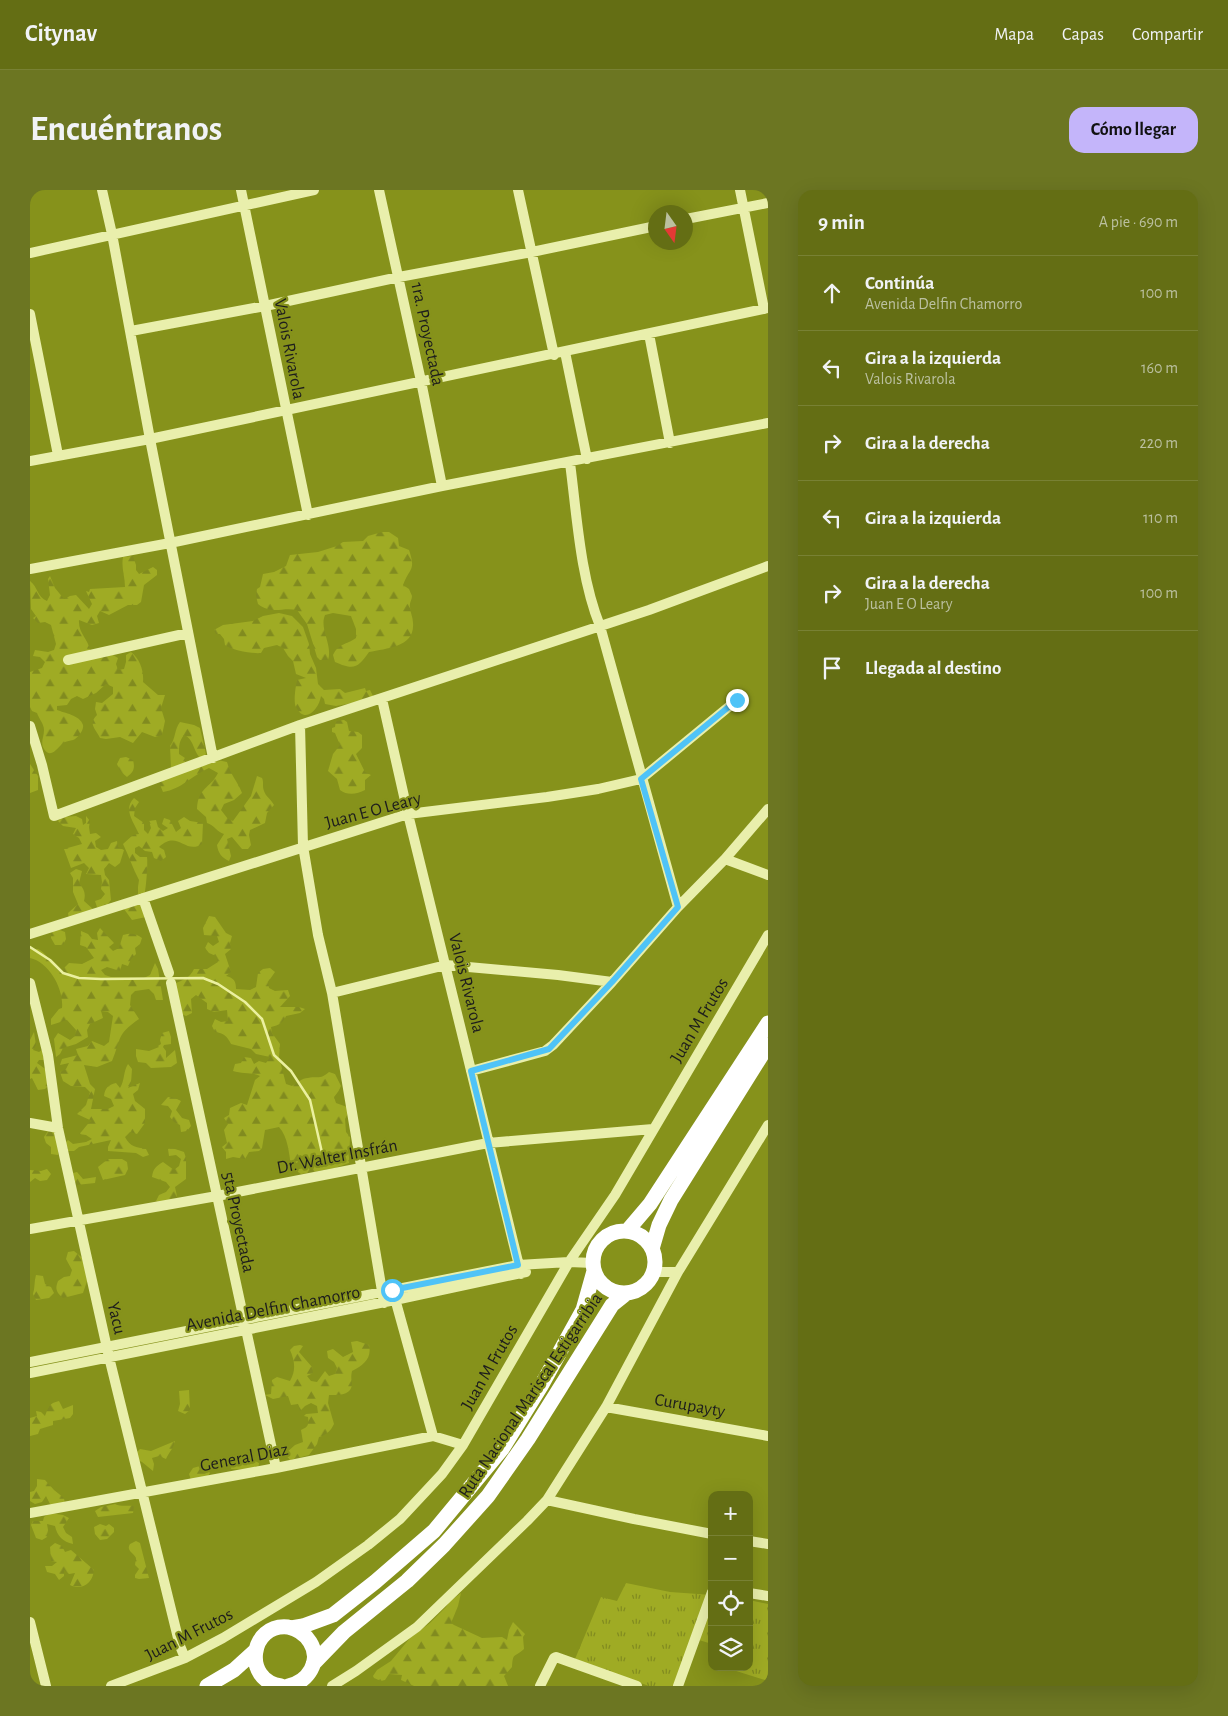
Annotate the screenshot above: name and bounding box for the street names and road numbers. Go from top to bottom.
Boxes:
street label: 1ra. Proyectada [407,281,447,387]
street label: Valois Rivarola [270,297,308,401]
street label: Juan E O Leary [323,789,423,832]
street label: Valois Rivarola [445,932,487,1035]
street label: Juan M Frutos [668,975,732,1066]
street label: Dr. Walter Insfrán [275,1136,399,1178]
street label: 5ta Proyectada [219,1170,257,1274]
street label: Avenida Delfin Chamorro [185,1283,362,1335]
street label: Ruta Nacional Mariscal Estigarribia [456,1290,606,1501]
street label: Yacu [104,1300,128,1336]
street label: Juan M Frutos [458,1322,521,1413]
street label: Curupayty [653,1391,727,1421]
street label: General Diaz [199,1441,290,1475]
street label: Juan M Frutos [143,1605,236,1665]

